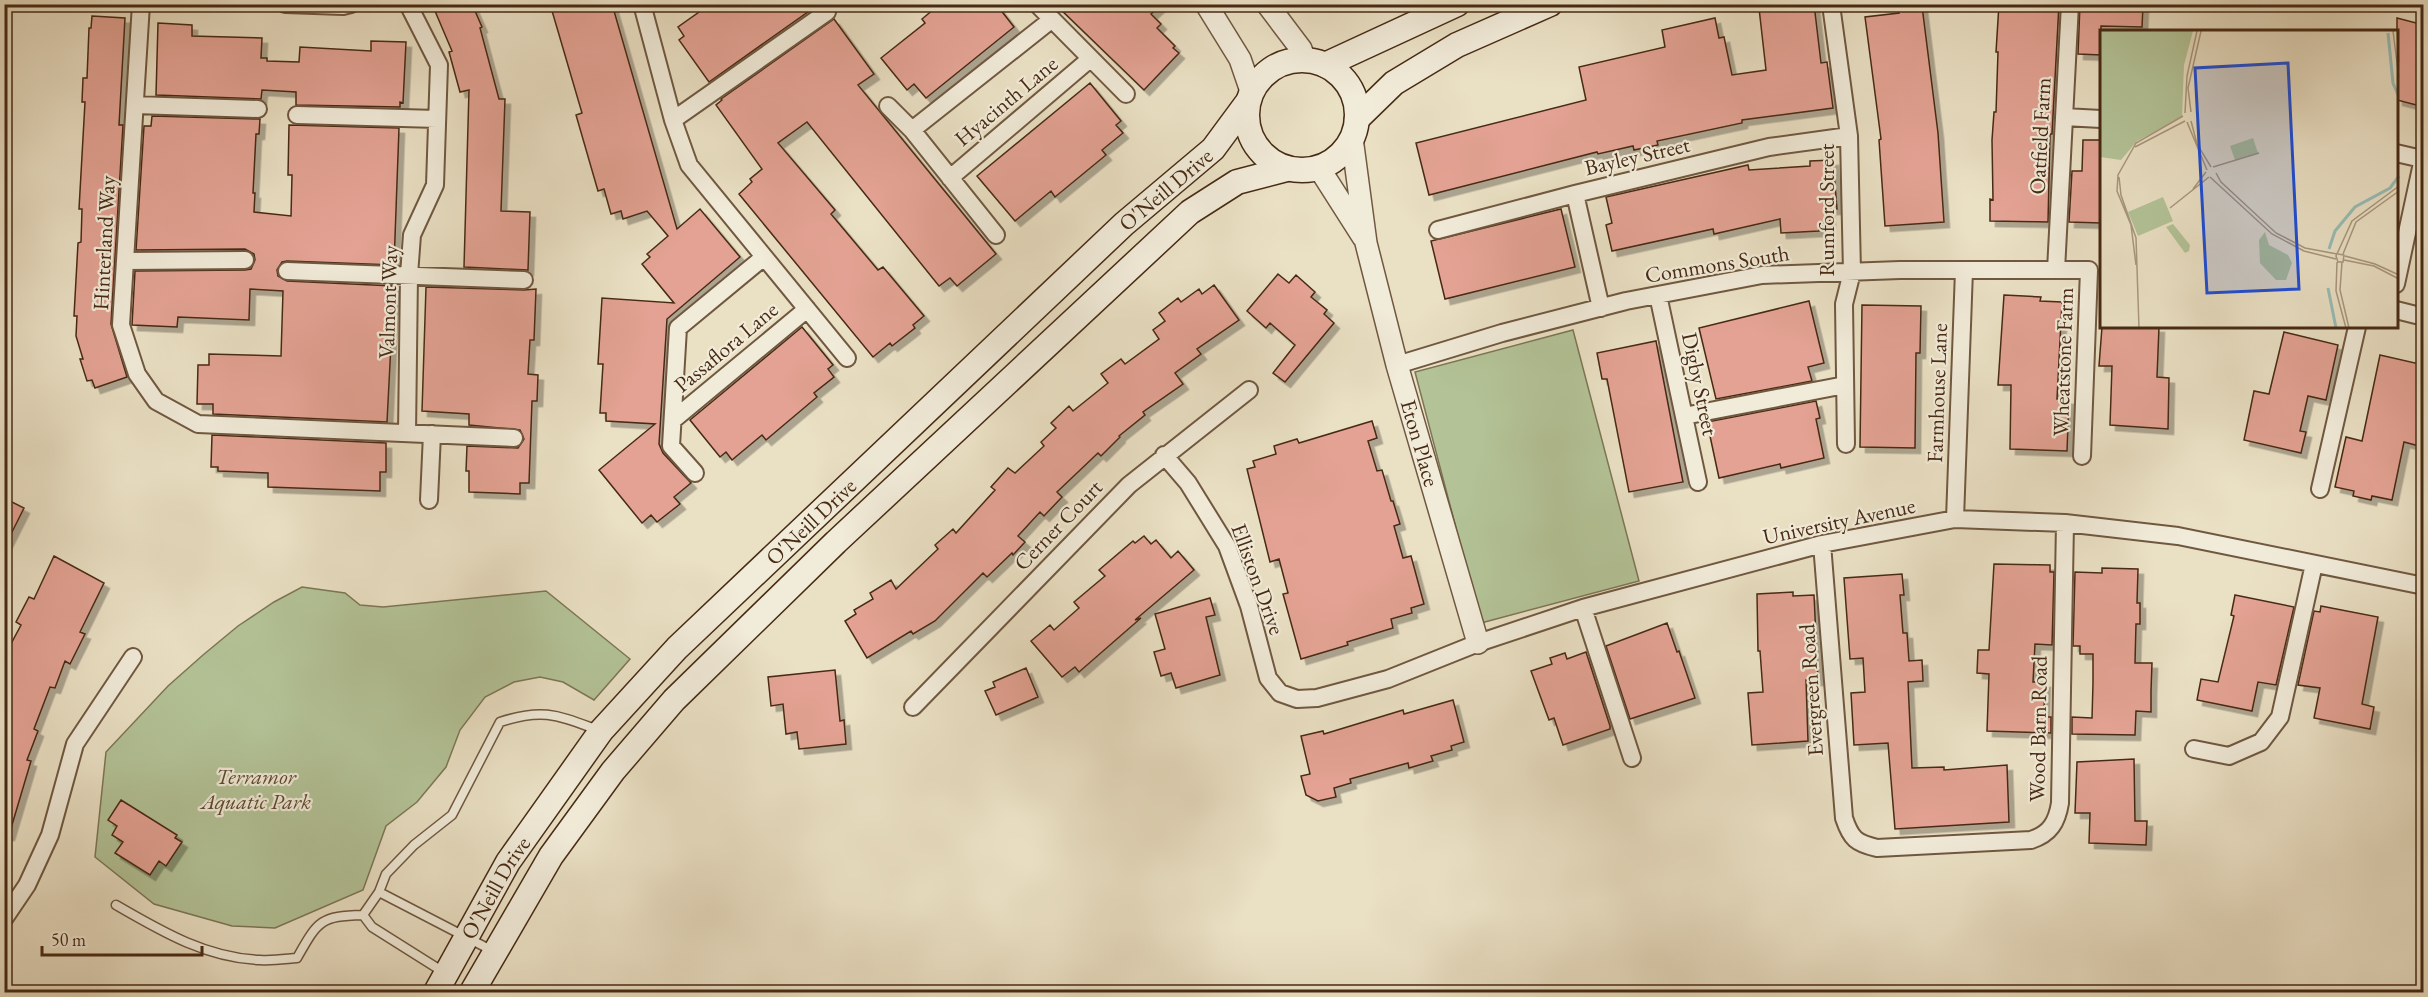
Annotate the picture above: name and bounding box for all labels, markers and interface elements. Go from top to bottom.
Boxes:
inset map [2100,30,2398,328]
street label: Hyacinth Lane [948,49,1064,153]
street label: Oatfield Farm [2022,77,2058,195]
street label: Bayley Street [1581,130,1693,182]
street label: O'Neill Drive [1112,141,1219,237]
street label: Rumford Street [1812,143,1841,276]
street label: Hinterland Way [86,174,122,311]
street label: Commons South [1643,238,1791,290]
street label: Valmont Way [372,244,404,359]
street label: Wheatstone Farm [2046,287,2080,437]
street label: Passaflora Lane [668,295,784,399]
street label: Farmhouse Lane [1920,322,1954,463]
street label: Digby Street [1675,330,1725,438]
street label: Eton Place [1394,396,1446,490]
street label: O'Neill Drive [759,471,862,571]
street label: Cerner Court [1007,473,1109,577]
street label: University Avenue [1760,491,1918,551]
street label: Elliston Drive [1224,519,1292,639]
street label: Evergreen Road [1792,622,1830,757]
street label: Wood Barn Road [2022,655,2054,802]
park label: Terramor Aquatic Park [199,762,311,816]
street label: O'Neill Drive [454,830,537,944]
scale bar [42,919,202,957]
text: 50 m [51,928,86,951]

